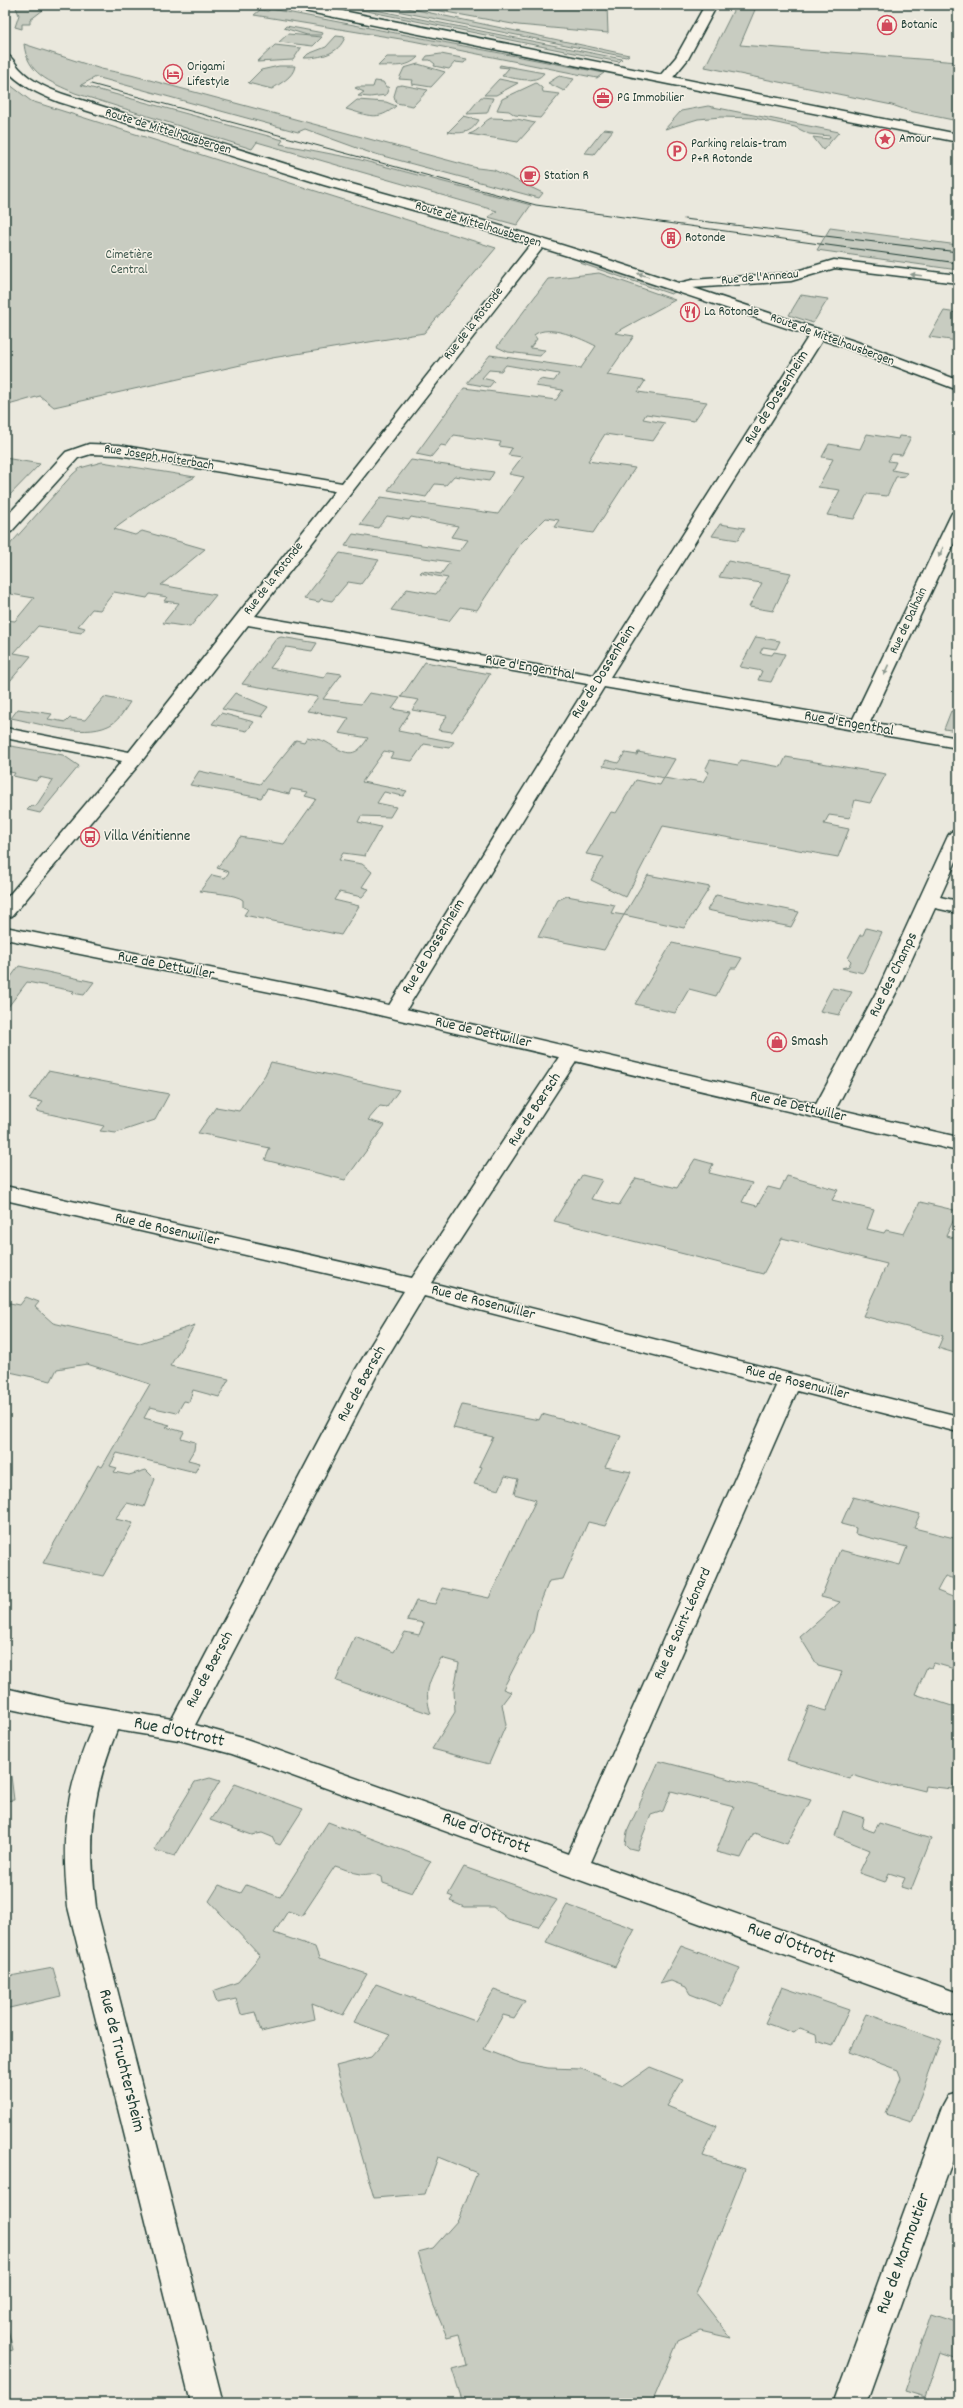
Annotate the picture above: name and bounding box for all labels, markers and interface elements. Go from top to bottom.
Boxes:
shop icon: Botanic [876,14,898,36]
place label: Botanic [901,16,937,35]
place label: Origami Lifestyle [187,58,230,92]
hotel icon: Origami Lifestyle [162,63,184,85]
office icon: PG Immobilier [592,87,614,109]
place label: PG Immobilier [617,89,684,108]
street label: Route de Mittelhausbergen [103,104,233,160]
place icon: Amour [874,128,896,150]
place label: Amour [899,130,931,149]
place label: Parking relais-tram P+R Rotonde [691,135,787,169]
parking icon: Parking relais-tram P+R Rotonde [666,140,688,162]
cafe icon: Station R [519,165,541,187]
place label: Station R [544,167,589,186]
street label: Route de Mittelhausbergen [413,197,543,253]
building icon: Rotonde [660,227,682,249]
place label: Rotonde [685,229,726,248]
park label: Cimetière Central [106,246,153,280]
street label: Rue de l'Anneau [721,265,799,291]
one-way arrow [637,272,649,278]
one-way arrow [910,272,922,278]
street label: Rue de la Rotonde [439,283,509,365]
restaurant icon: La Rotonde [679,301,701,323]
place label: La Rotonde [704,303,759,322]
street label: Route de Mittelhausbergen [767,309,897,371]
street label: Rue de Dossenheim [739,346,815,450]
street label: Rue Joseph Holterbach [103,440,215,476]
street label: Rue de la Rotonde [239,538,309,620]
one-way arrow [938,547,944,558]
street label: Rue de Dalhain [885,584,933,658]
street label: Rue de Dossenheim [566,620,642,724]
street label: Rue d'Engenthal [483,649,577,687]
one-way arrow [883,664,889,676]
street label: Rue d'Engenthal [802,705,896,743]
bus stop icon: Villa Vénitienne [79,826,101,848]
place label: Villa Vénitienne [104,826,191,848]
street label: Rue de Dossenheim [397,895,471,999]
street label: Rue des Champs [864,929,924,1021]
street label: Rue de Dettwiller [116,946,217,986]
street label: Rue de Dettwiller [433,1011,534,1055]
shop icon: Smash [766,1031,788,1053]
place label: Smash [791,1031,828,1053]
street label: Rue de Bœrsch [503,1069,567,1151]
street label: Rue de Dettwiller [748,1085,849,1129]
street label: Rue de Rosenwiller [113,1207,222,1253]
street label: Rue de Rosenwiller [429,1279,538,1327]
street label: Rue de Bœrsch [332,1342,392,1426]
street label: Rue de Rosenwiller [743,1359,852,1407]
street label: Rue de Saint-Léonard [648,1564,718,1684]
street label: Rue de Bœrsch [181,1628,240,1712]
street label: Rue d'Ottrott [131,1711,227,1755]
street label: Rue d'Ottrott [438,1806,534,1862]
street label: Rue d'Ottrott [743,1916,839,1972]
street label: Rue de Truchtersheim [91,1987,151,2135]
street label: Rue de Marmoutier [870,2190,938,2318]

